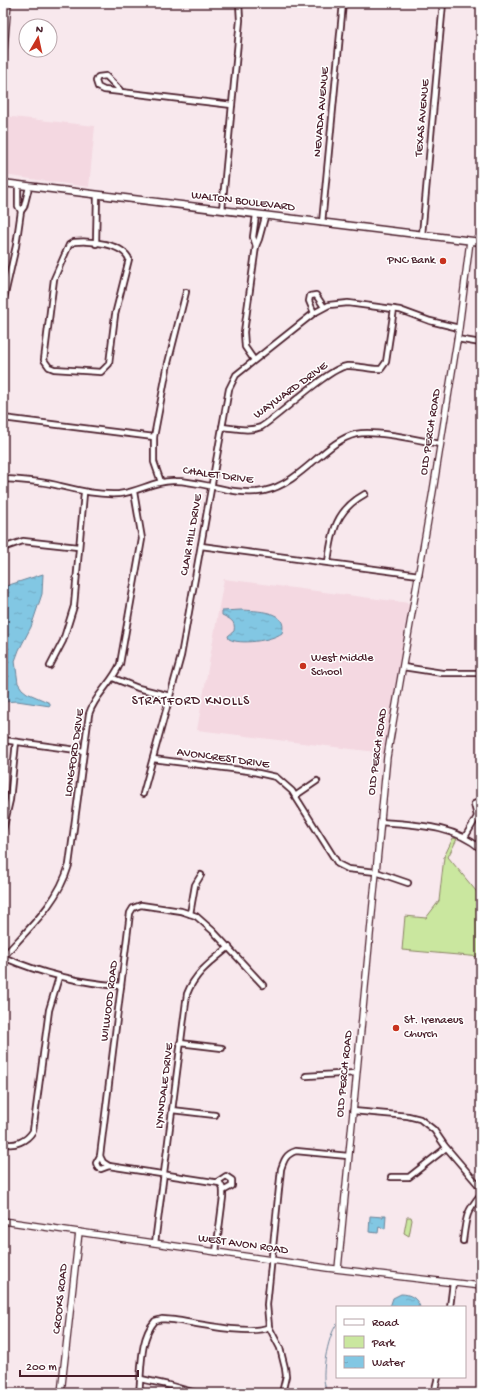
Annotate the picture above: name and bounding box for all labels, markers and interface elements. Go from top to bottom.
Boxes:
north arrow [18,18,58,58]
text: N [35,24,44,37]
street label: NEVADA AVENUE [311,66,333,158]
street label: TEXAS AVENUE [413,78,433,158]
street label: WALTON BOULEVARD [190,189,296,215]
place label: PNC Bank [386,254,437,268]
marker: PNC Bank [438,256,448,266]
street label: WAYWARD DRIVE [251,359,331,423]
street label: OLD PERCH ROAD [417,388,445,476]
street label: CHALET DRIVE [182,464,255,488]
street label: CLAIR HILL DRIVE [178,493,206,577]
place label: West Middle School [311,652,374,680]
marker: West Middle School [298,661,308,671]
district label: STRATFORD KNOLLS [132,694,250,709]
street label: LONGFORD DRIVE [62,708,88,798]
street label: OLD PERCH ROAD [365,708,391,796]
street label: AVONCREST DRIVE [176,746,271,772]
street label: WILWOOD ROAD [98,960,122,1042]
place label: St. Irenaeus Church [404,1014,464,1042]
marker: St. Irenaeus Church [391,1023,401,1033]
street label: OLD PERCH ROAD [333,1030,357,1118]
street label: LYNNDALE DRIVE [153,1042,177,1130]
street label: WEST AVON ROAD [197,1232,289,1258]
street label: CROOKS ROAD [50,1263,72,1335]
legend [336,1306,466,1378]
text: Road [372,1317,399,1331]
text: Park [371,1337,397,1351]
scale bar [20,1352,138,1378]
text: Water [372,1357,406,1371]
text: 200 m [26,1361,57,1375]

